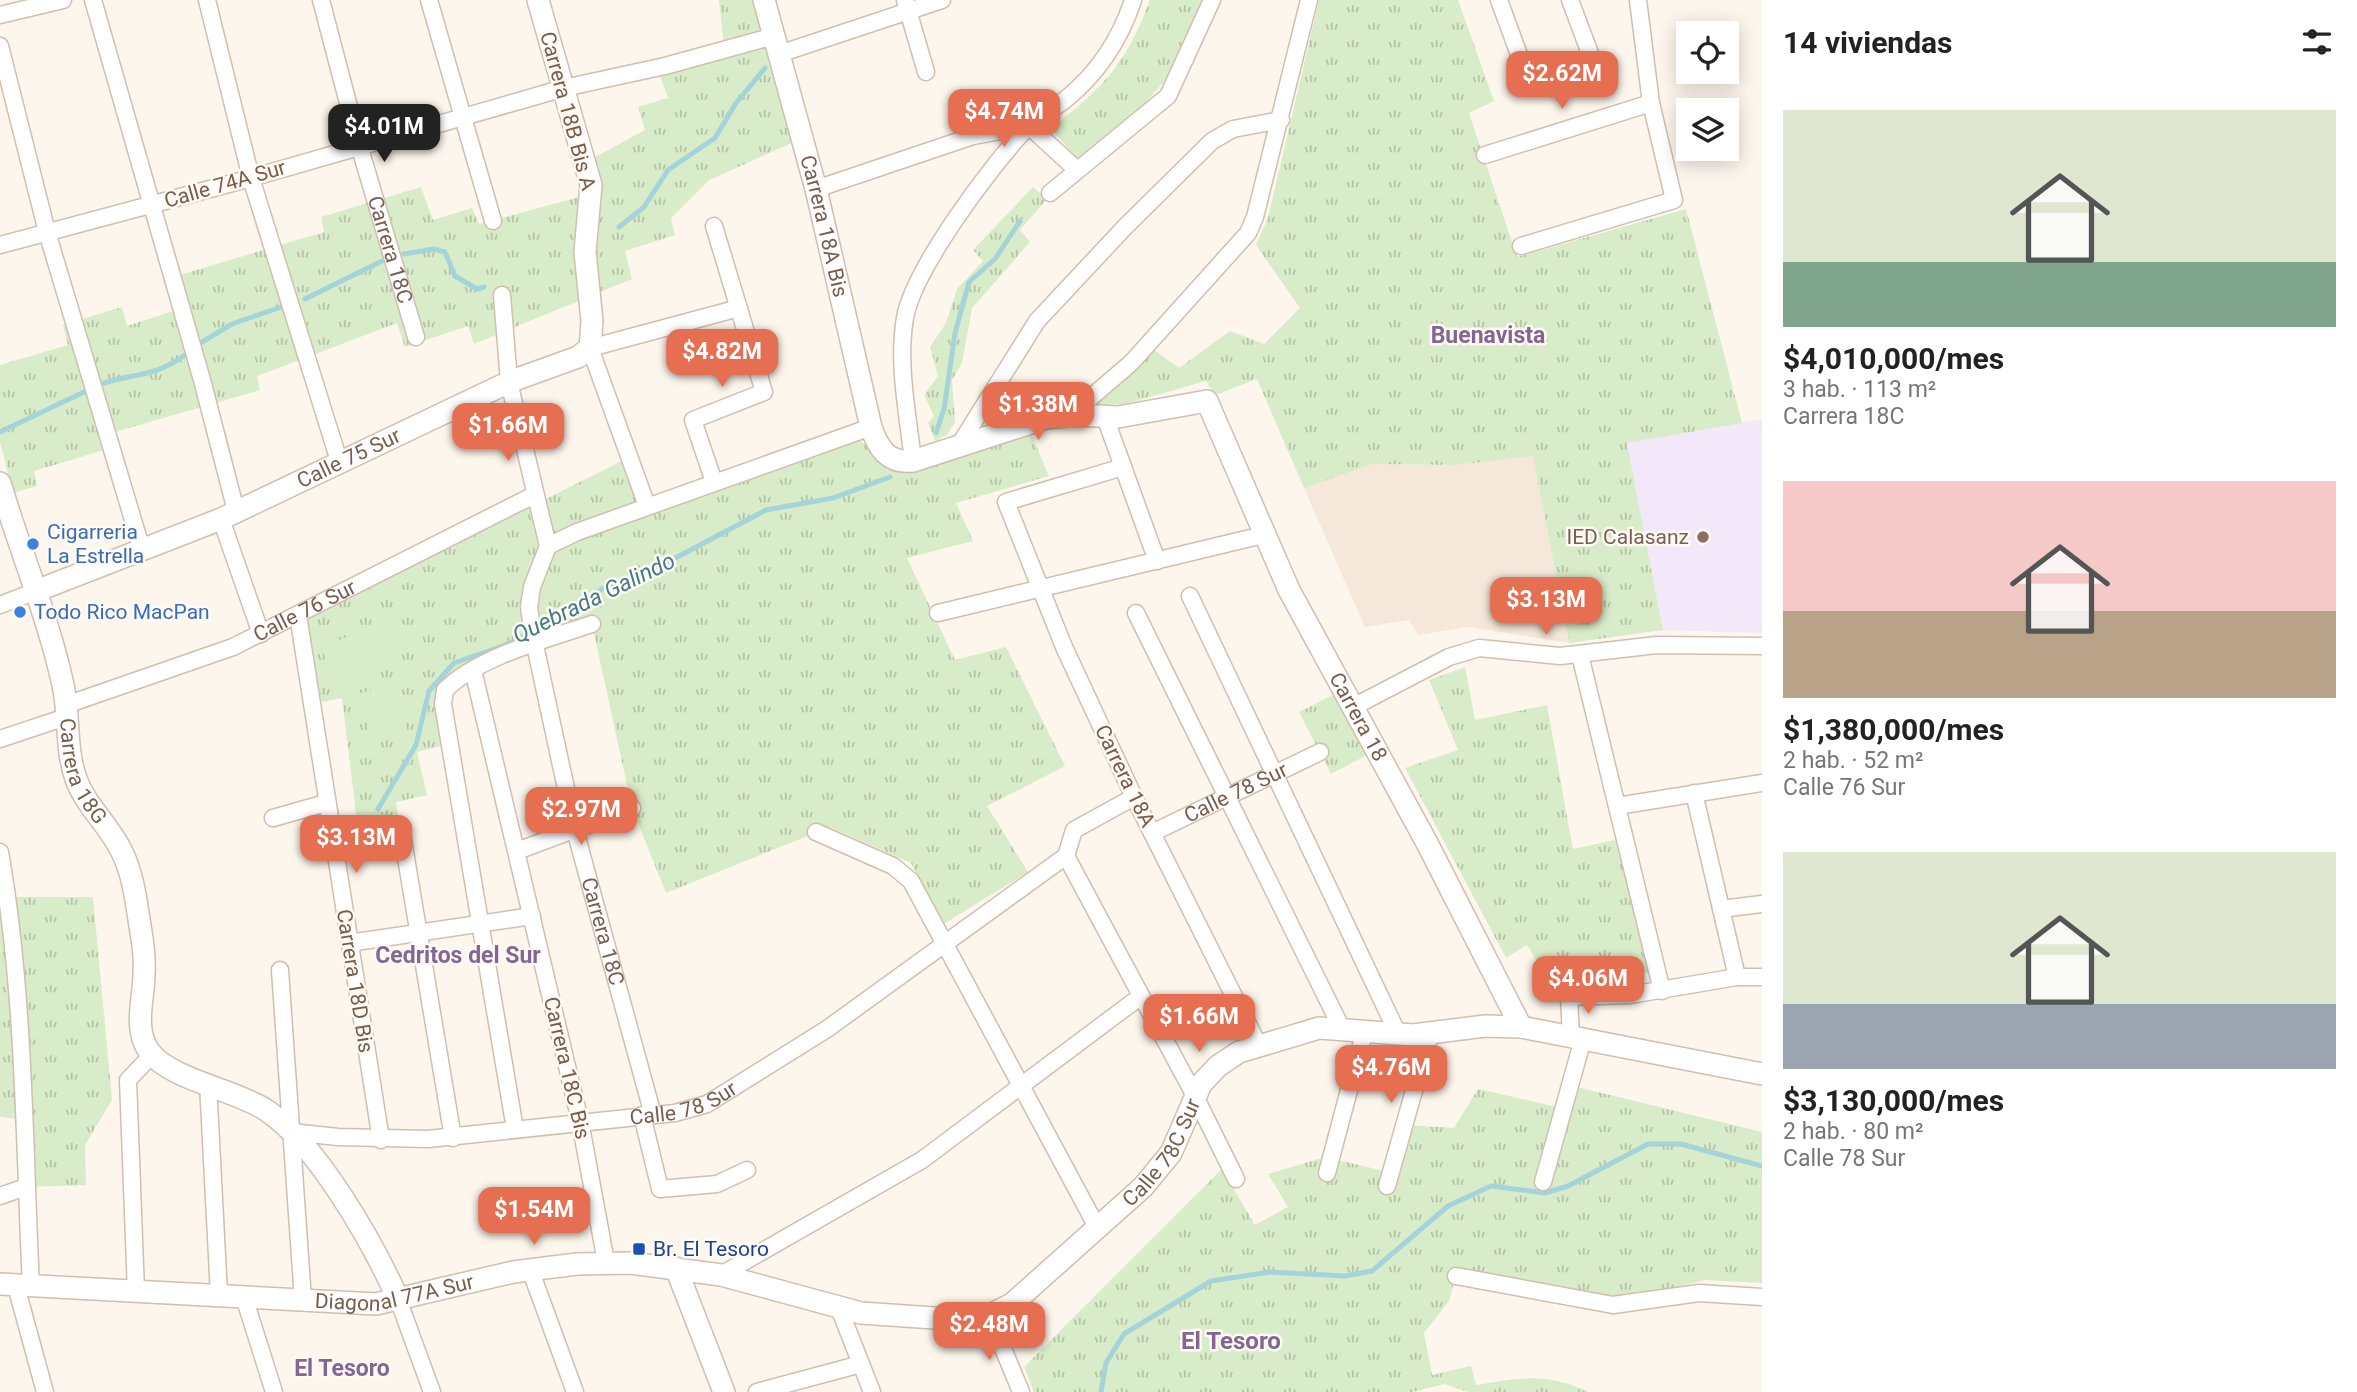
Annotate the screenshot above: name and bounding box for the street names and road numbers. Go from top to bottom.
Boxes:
street label: Carrera 18B Bis A [535,29,601,193]
street label: Carrera 18A Bis [795,152,853,299]
street label: Calle 74A Sur [161,155,289,213]
street label: Carrera 18C [363,193,417,306]
street label: Calle 75 Sur [293,423,404,493]
street label: Calle 76 Sur [249,575,360,647]
street label: Carrera 18 [1324,668,1392,765]
street label: Carrera 18G [55,717,112,829]
street label: Carrera 18A [1090,721,1160,831]
street label: Calle 78 Sur [1180,758,1291,828]
street label: Carrera 18C [577,875,629,988]
street label: Carrera 18D Bis [332,907,378,1055]
street label: Carrera 18C Bis [539,995,595,1141]
street label: Calle 78 Sur [628,1076,741,1130]
street label: Calle 78C Sur [1118,1095,1205,1211]
street label: Diagonal 77A Sur [314,1270,476,1316]

